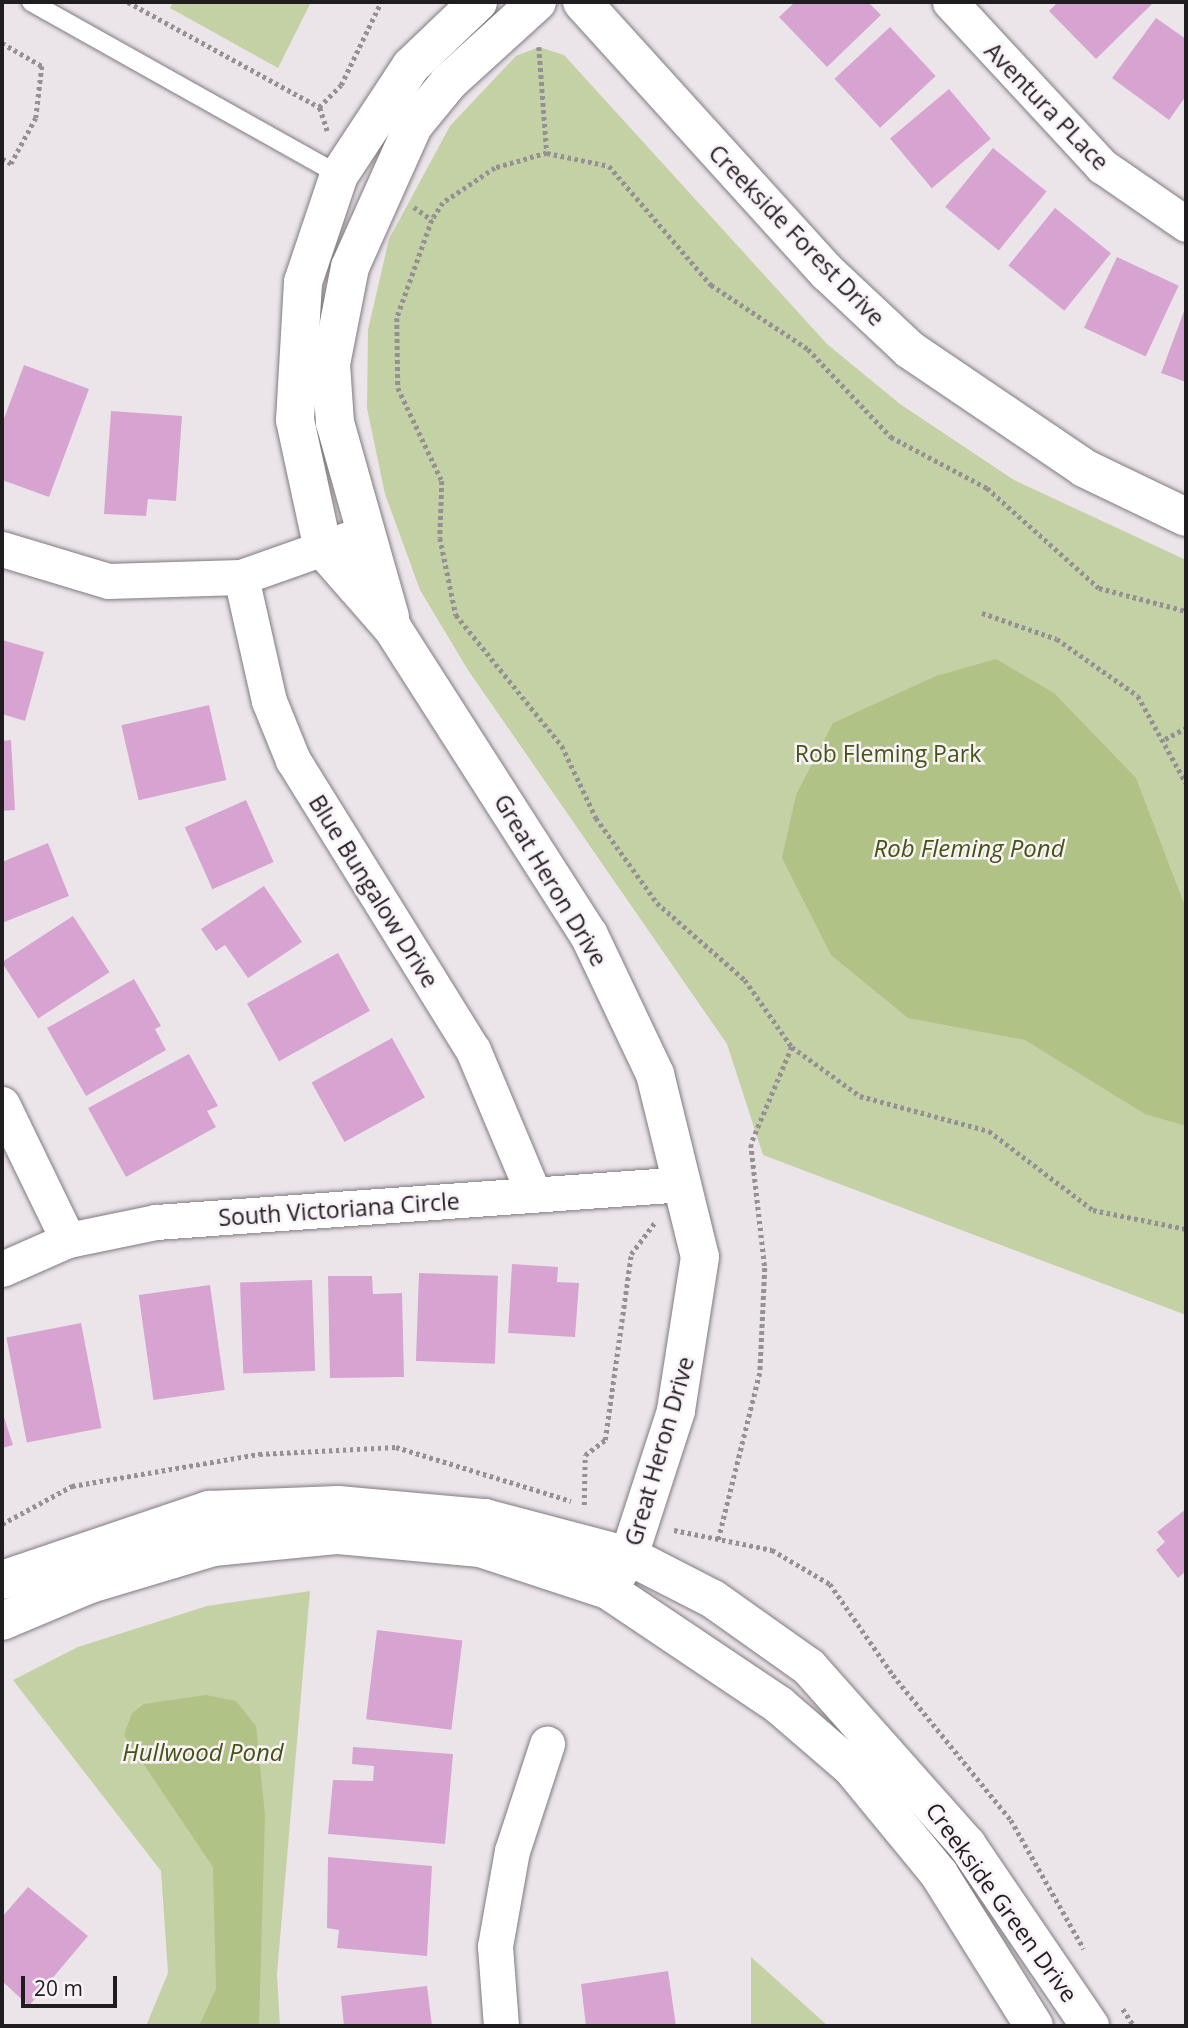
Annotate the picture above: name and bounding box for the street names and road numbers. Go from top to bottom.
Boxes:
street label: Aventura PLace [979,37,1115,175]
street label: Creekside Forest Drive [703,139,891,331]
street label: Great Heron Drive [489,789,613,971]
street label: Blue Bungalow Drive [304,790,444,992]
street label: South Victoriana Circle [217,1187,461,1231]
street label: Great Heron Drive [619,1353,699,1549]
street label: Creekside Green Drive [920,1797,1084,2007]

